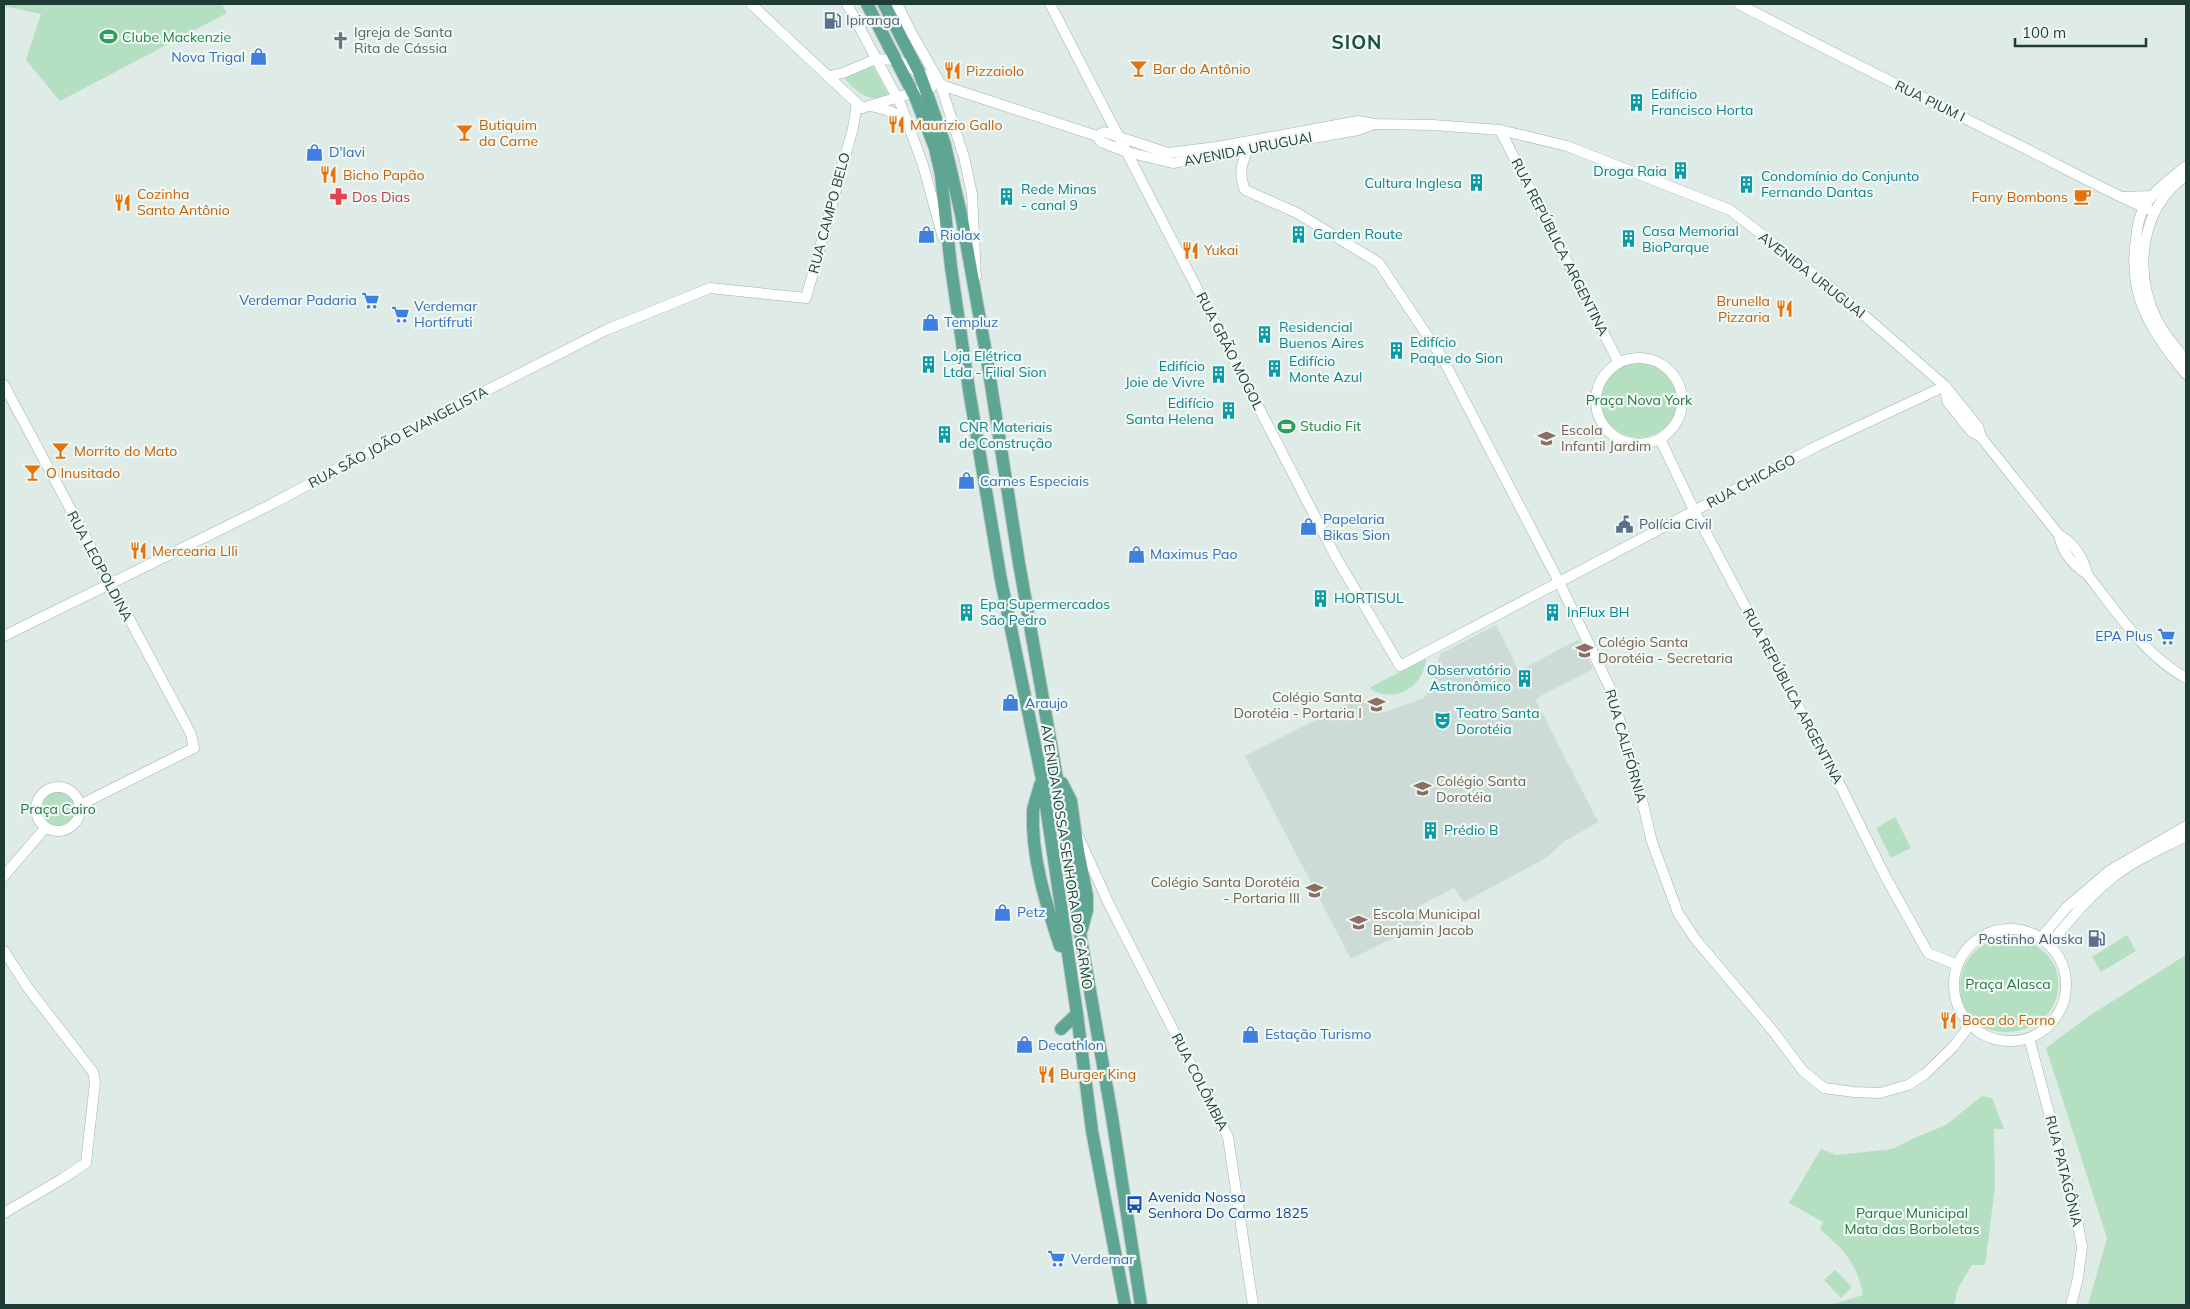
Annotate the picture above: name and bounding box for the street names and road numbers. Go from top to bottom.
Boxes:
street label: RUA PIUM I [1892,76,1968,126]
street label: AVENIDA URUGUAI [1182,128,1314,170]
street label: RUA CAMPO BELO [804,151,854,275]
street label: RUA REPÚBLICA ARGENTINA [1507,155,1613,339]
street label: AVENIDA URUGUAI [1755,228,1869,322]
street label: RUA GRÃO MOGOL [1193,289,1268,413]
street label: RUA SÃO JOÃO EVANGELISTA [305,382,491,492]
street label: RUA CHICAGO [1703,450,1799,512]
street label: RUA LEOPOLDINA [63,508,137,625]
street label: RUA REPÚBLICA ARGENTINA [1739,605,1847,788]
street label: RUA CALIFÓRNIA [1601,687,1651,805]
street label: AVENIDA NOSSA SENHORA DO CARMO [1037,723,1097,991]
street label: RUA COLÔMBIA [1168,1030,1233,1134]
street label: RUA PATAGÔNIA [2041,1113,2087,1229]

